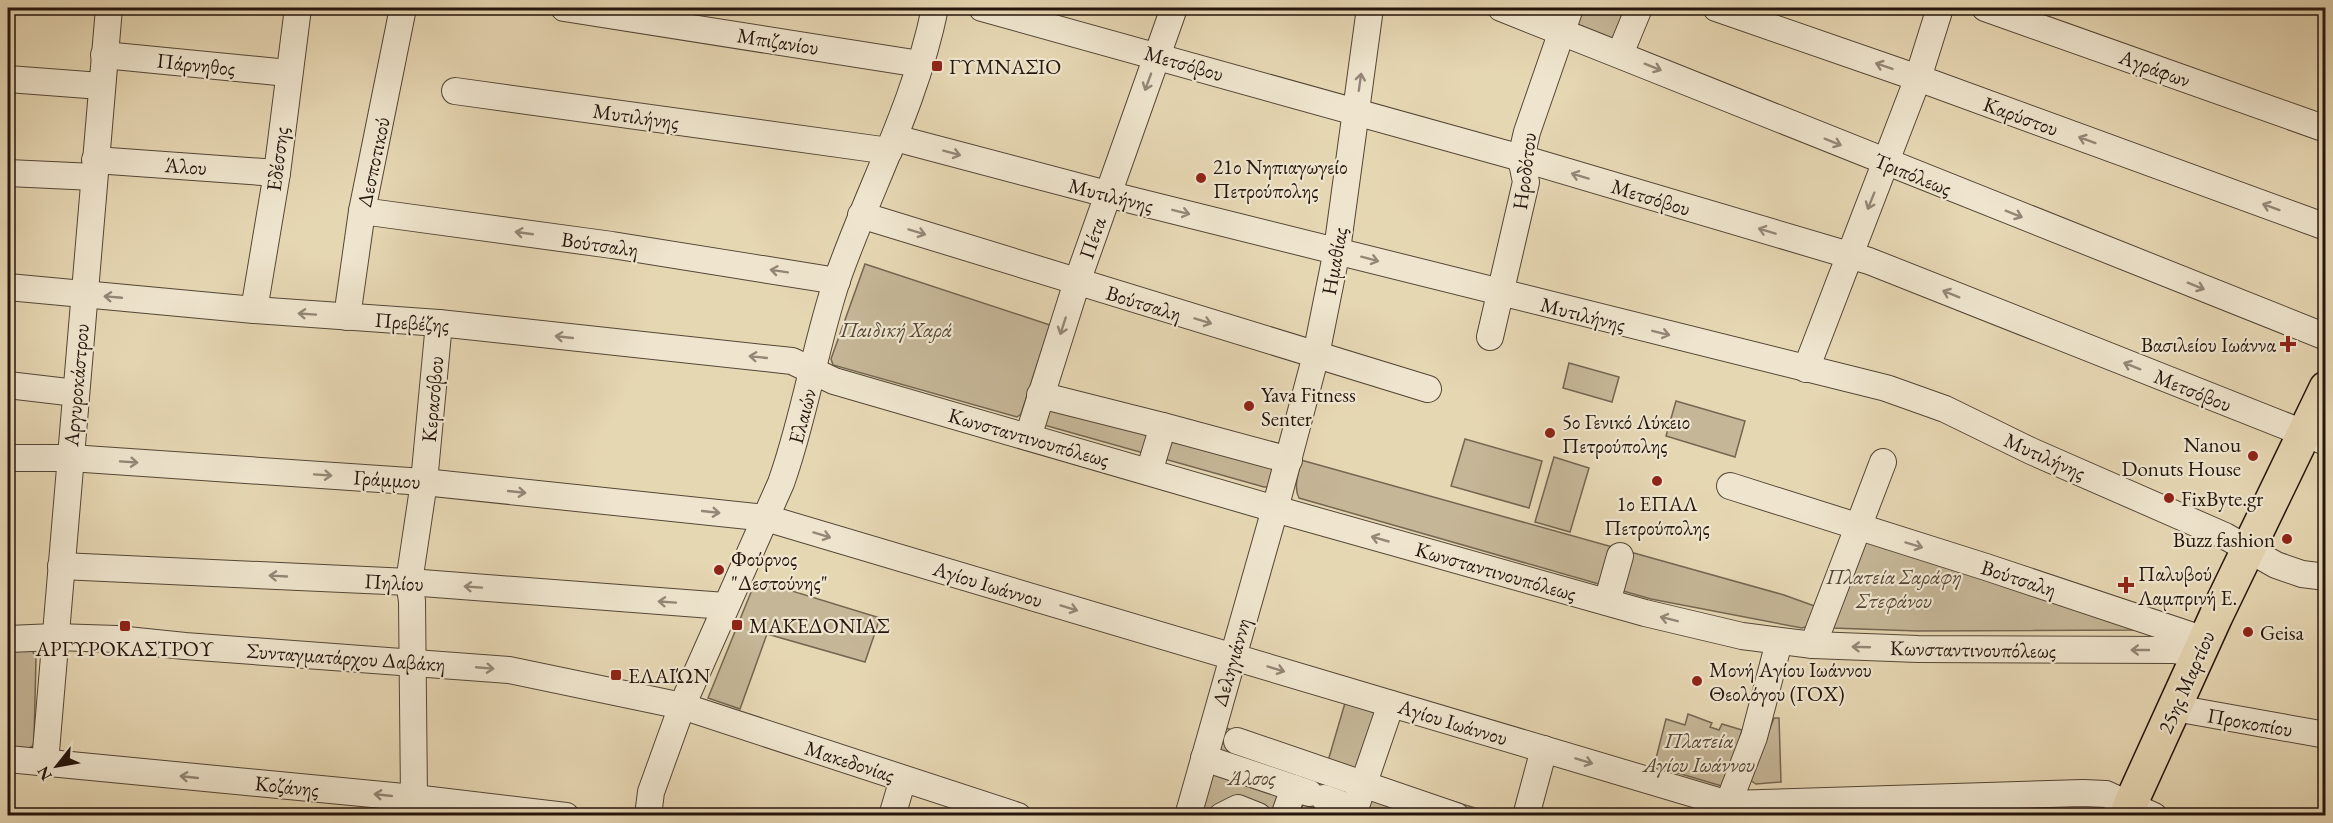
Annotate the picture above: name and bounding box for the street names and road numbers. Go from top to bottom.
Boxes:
street label: Μπιζανίου [735,21,821,61]
street label: Μετσόβου [1141,39,1227,87]
street label: Αγράφων [2115,42,2194,93]
street label: Πάρνηθος [155,46,237,82]
street label: Καρύστου [1980,90,2062,142]
street label: Μυτιλήνης [591,97,681,135]
street label: Δεσποτικού [350,114,396,210]
street label: Εδέσσης [260,125,294,193]
street label: Ηροδότου [1506,131,1542,211]
street label: Τριπόλεως [1870,146,1956,202]
street label: Άλου [163,151,208,181]
street label: Μυτιλήνης [1066,171,1156,219]
street label: Μετσόβου [1608,172,1694,222]
street label: Πέτα [1072,213,1112,262]
street label: Βούτσαλη [560,225,640,263]
street label: Ημαθίας [1315,225,1353,297]
street label: Βούτσαλη [1103,279,1185,327]
street label: Μυτιλήνης [1538,290,1628,338]
street label: Πρεβέζης [374,306,450,338]
street label: Αργυροκάστρου [57,322,95,449]
street label: Κερασόβου [415,355,449,443]
street label: Μετσόβου [2150,362,2236,418]
street label: Ελαιών [782,385,822,447]
street label: Κωνσταντινουπόλεως [945,401,1113,473]
street label: Μυτιλήνης [2000,426,2090,486]
street label: Γράμμου [353,463,421,495]
street label: Κωνσταντινουπόλεως [1412,535,1580,607]
street label: Βούτσαλη [1978,553,2060,603]
street label: Αγίου Ιωάννου [929,554,1046,613]
street label: Πηλίου [364,567,424,597]
street label: Δεληγιάννη [1205,615,1257,709]
street label: 25ης Μαρτίου [2151,626,2221,738]
street label: Κωνσταντινουπόλεως [1890,634,2056,664]
street label: Συνταγματάρχου Δαβάκη [246,637,446,677]
street label: Αγίου Ιωάννου [1394,692,1511,751]
street label: Προκοπίου [2205,701,2295,743]
street label: Μακεδονίας [802,734,898,788]
street label: Κοζάνης [254,769,320,803]

